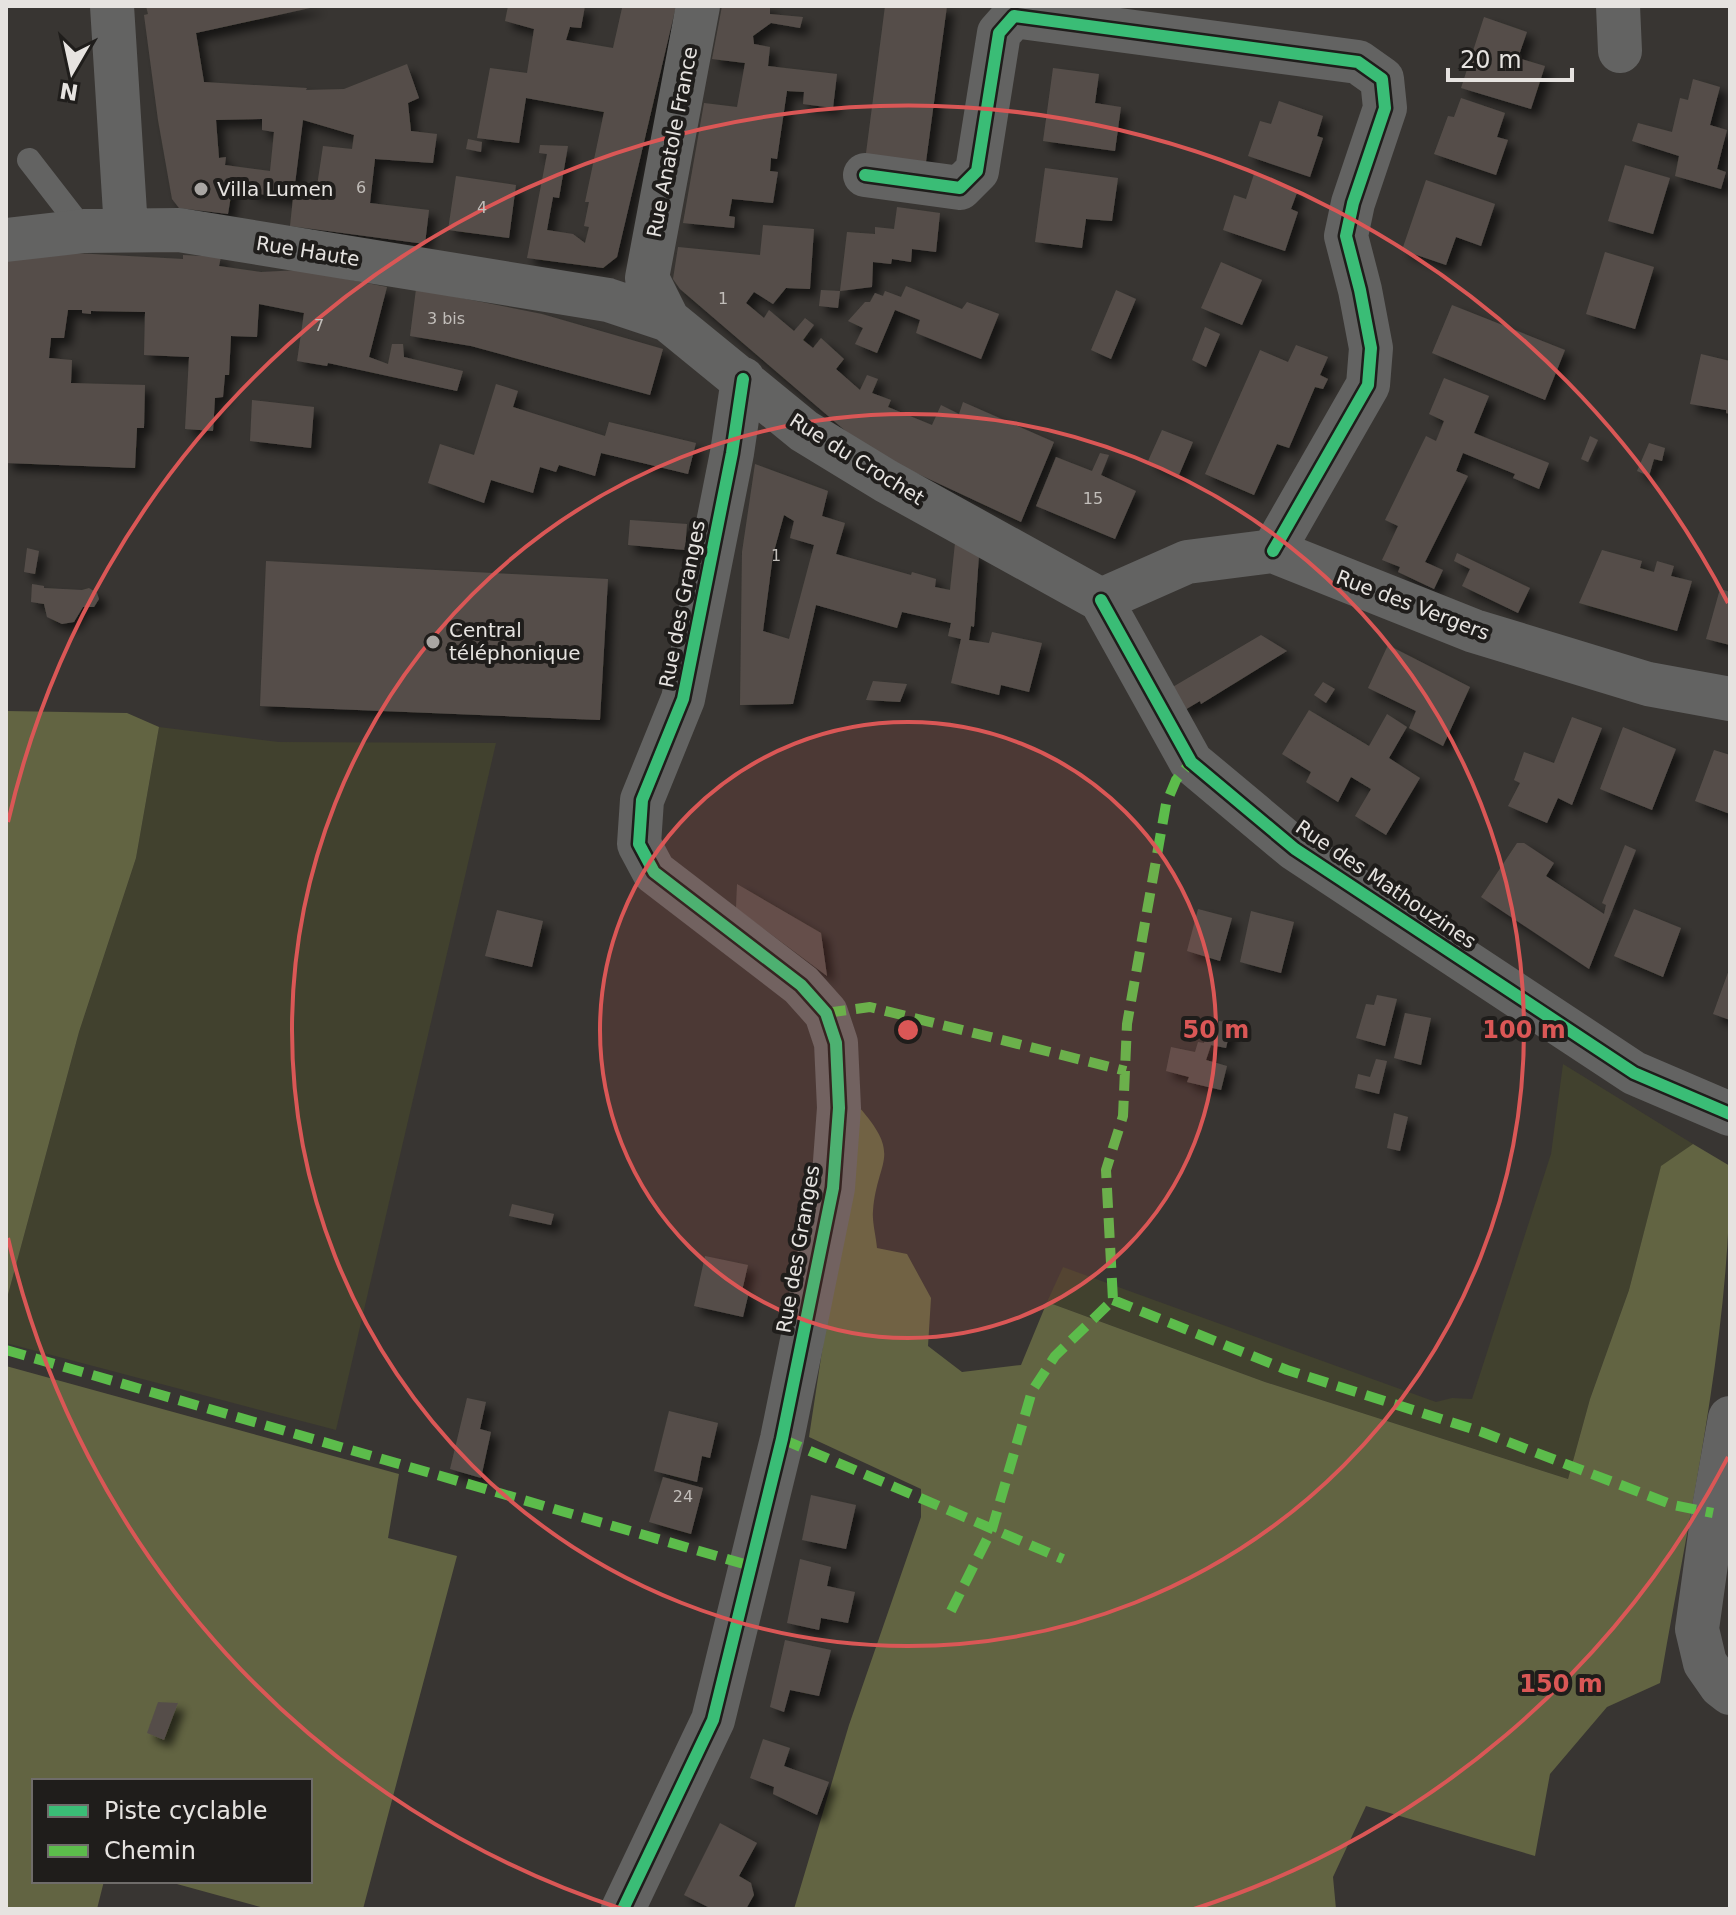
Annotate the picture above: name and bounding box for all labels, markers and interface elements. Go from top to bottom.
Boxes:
north arrow [32,32,112,112]
scale bar [1448,32,1572,82]
street label: Rue Anatole France [642,45,702,239]
text: 20 m [1460,46,1522,74]
text: N [58,77,80,105]
place label: Villa Lumen [217,177,333,201]
house number: 6 [356,178,366,197]
marker: Villa Lumen [192,180,210,198]
house number: 4 [477,198,487,217]
street label: Rue Haute [255,231,361,271]
house number: 1 [718,289,728,308]
house number: 3 bis [427,309,465,328]
house number: 7 [314,316,324,335]
street label: Rue du Crochet [785,408,929,510]
house number: 15 [1083,489,1103,508]
street label: Rue des Granges [654,518,710,690]
house number: 1 [771,546,781,565]
street label: Rue des Vergers [1333,565,1493,645]
place label: Central téléphonique [449,618,581,665]
marker: Central téléphonique [424,633,442,651]
street label: Rue des Mathouzines [1291,815,1481,953]
centre of rings [894,1016,922,1044]
text: 50 m [1183,1016,1249,1044]
text: 100 m [1482,1016,1566,1044]
street label: Rue des Granges [771,1163,825,1335]
house number: 24 [673,1487,693,1506]
text: 150 m [1519,1670,1603,1698]
legend [32,1779,312,1883]
text: Piste cyclable [104,1797,268,1825]
text: Chemin [104,1837,196,1865]

